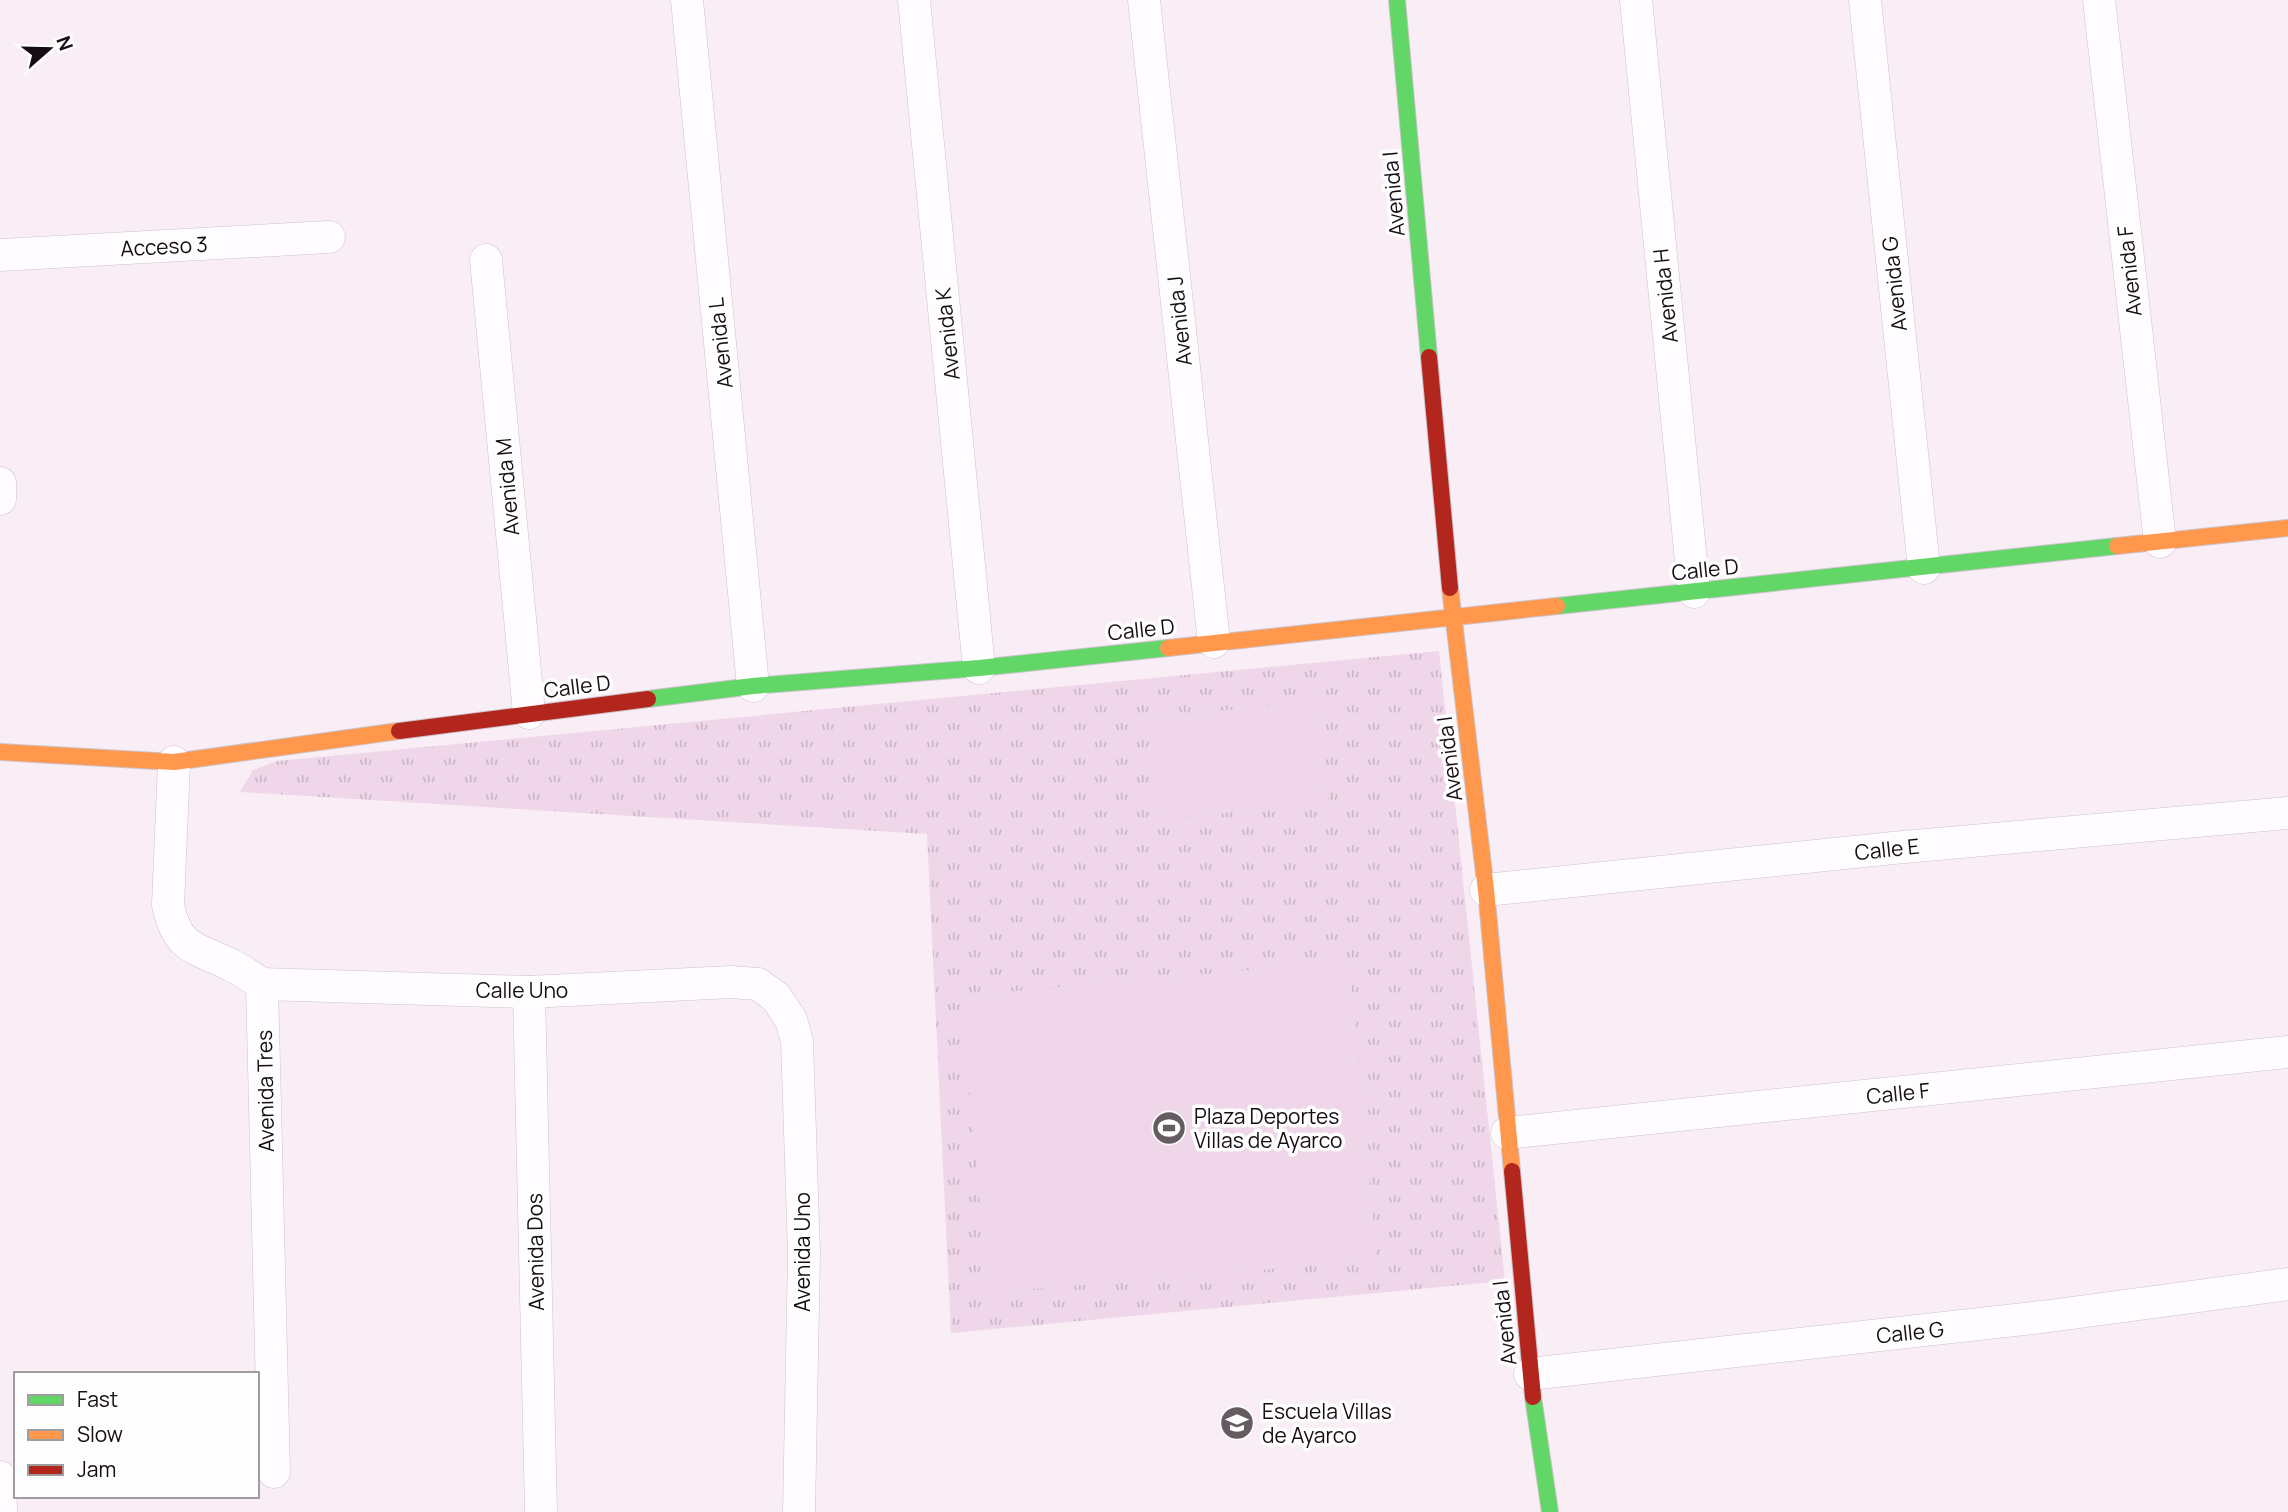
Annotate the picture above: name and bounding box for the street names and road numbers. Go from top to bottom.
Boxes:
street label: Avenida I [1375,150,1411,238]
street label: Avenida F [2110,224,2148,318]
street label: Acceso 3 [120,230,208,262]
street label: Avenida G [1875,235,1913,333]
street label: Avenida H [1646,247,1684,345]
street label: Avenida J [1160,275,1198,367]
street label: Avenida K [928,286,966,382]
street label: Avenida L [701,296,739,390]
street label: Avenida M [489,437,525,537]
street label: Calle D [1670,552,1740,586]
street label: Calle D [1106,612,1176,646]
street label: Calle D [542,668,612,704]
street label: Avenida I [1430,715,1468,803]
street label: Calle E [1853,832,1921,866]
street label: Calle Uno [476,976,568,1004]
street label: Avenida Tres [250,1030,280,1152]
street label: Calle F [1865,1076,1931,1110]
street label: Avenida Uno [788,1192,816,1312]
street label: Avenida Dos [520,1193,550,1311]
street label: Avenida I [1486,1279,1522,1367]
street label: Calle G [1875,1315,1945,1349]

